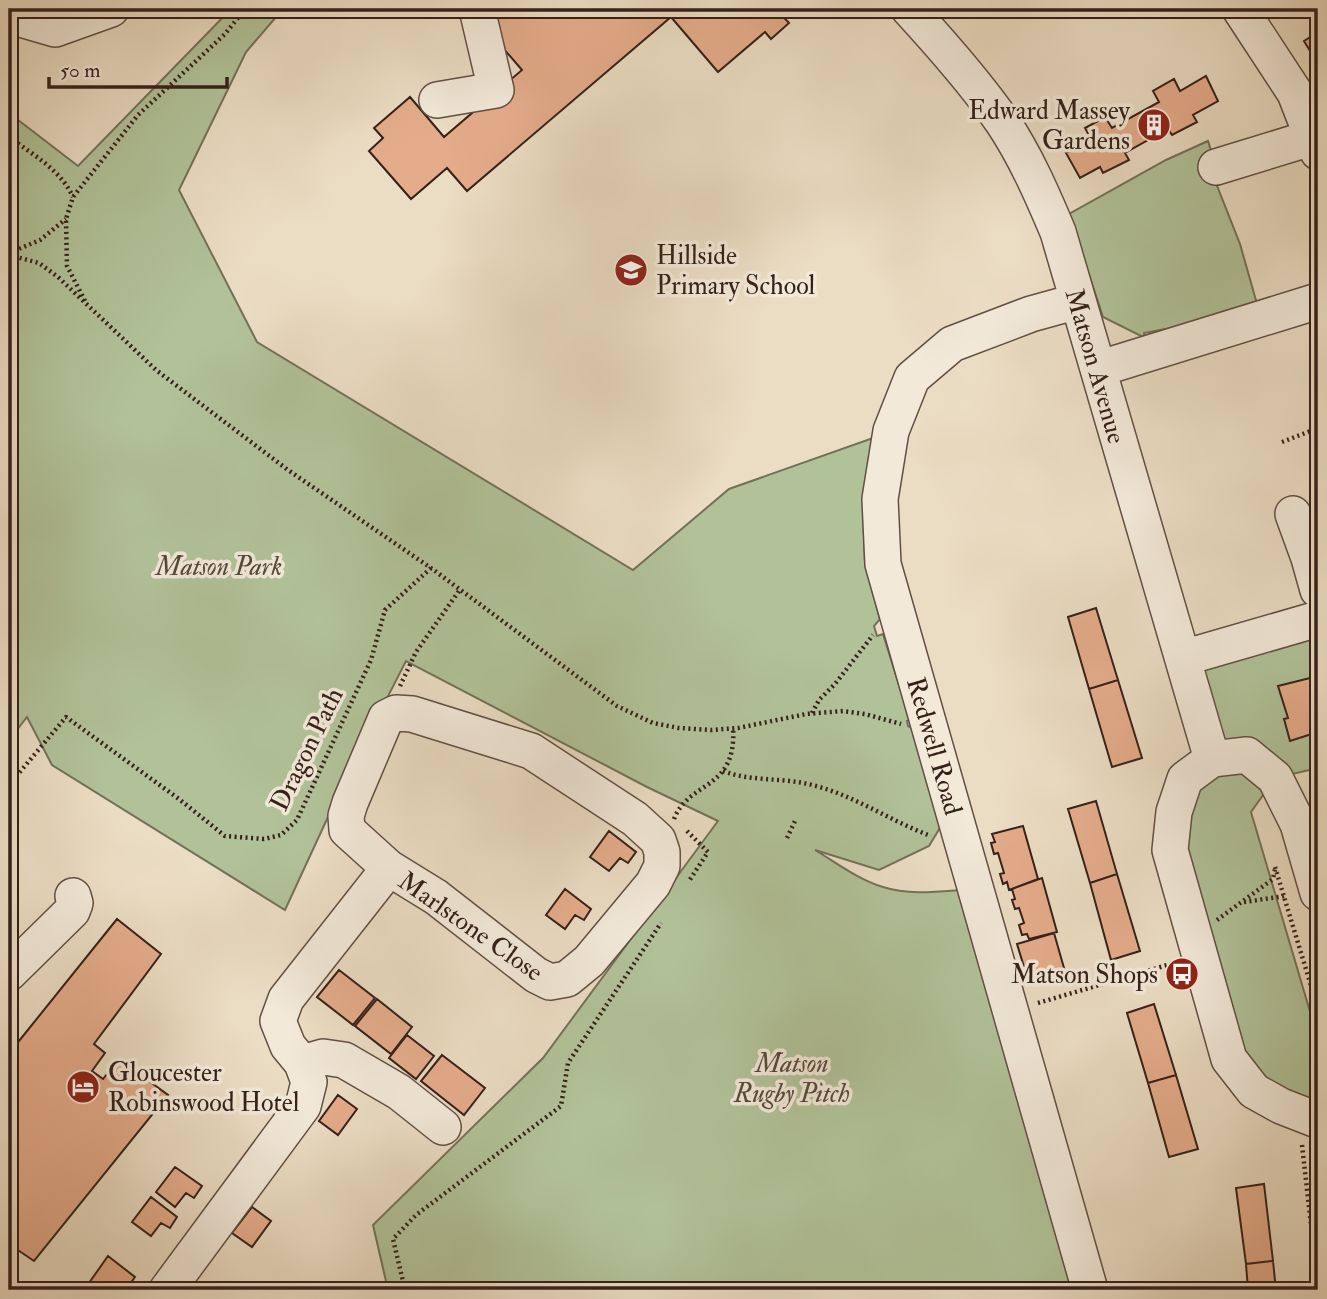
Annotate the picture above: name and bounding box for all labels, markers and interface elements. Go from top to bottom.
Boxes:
scale bar [49,46,228,90]
text: 50 m [60,57,101,84]
place label: Edward Massey Gardens [968,95,1131,157]
building icon: Edward Massey Gardens [1135,106,1173,144]
place label: Hillside Primary School [656,240,816,302]
school or university icon: Hillside Primary School [612,251,650,289]
street label: Matson Avenue [1058,285,1132,448]
park label: Matson Park [154,551,282,583]
street label: Redwell Road [899,674,969,819]
street label: Dragon Path [263,682,351,816]
street label: Marlstone Close [392,865,549,989]
bus stop icon: Matson Shops [1163,955,1201,993]
place label: Matson Shops [1011,959,1158,992]
park label: Matson Rugby Pitch [733,1048,850,1110]
place label: Gloucester Robinswood Hotel [108,1057,300,1119]
hotel icon: Gloucester Robinswood Hotel [64,1068,102,1106]

